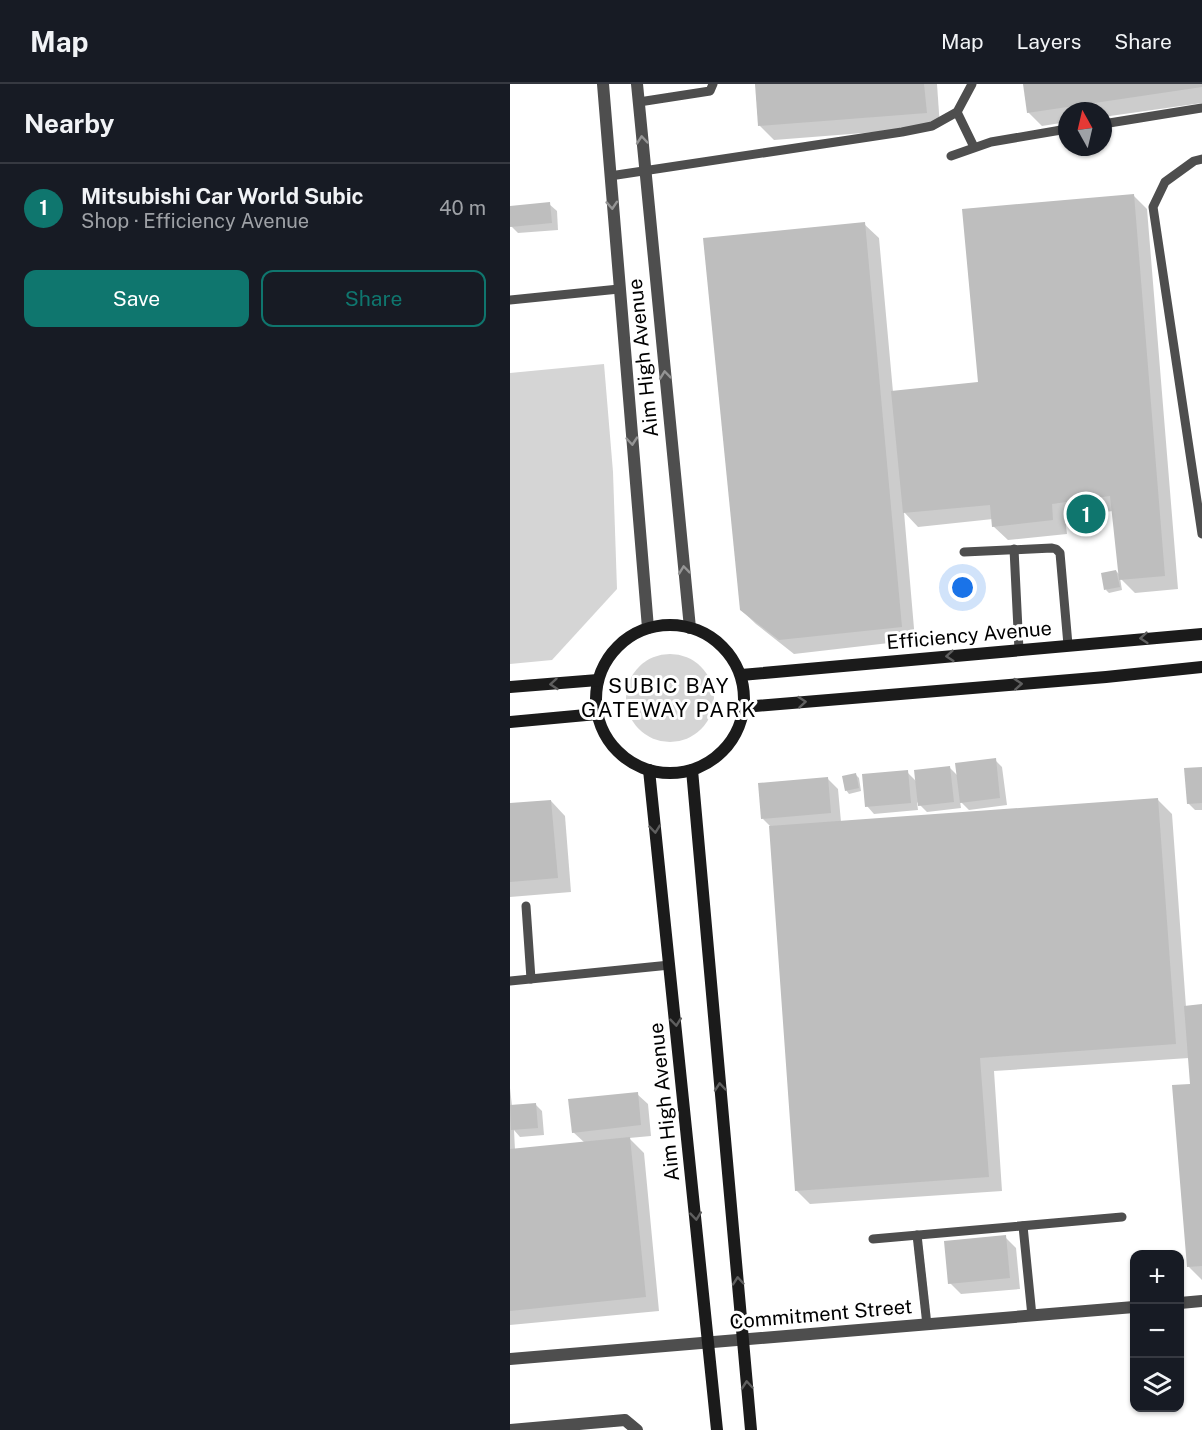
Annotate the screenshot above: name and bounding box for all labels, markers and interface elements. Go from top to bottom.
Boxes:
text: Map [30,25,89,58]
text: Map [941,29,984,54]
text: Layers [1017,29,1081,54]
text: Share [1114,29,1172,54]
north arrow [1058,102,1112,156]
text: Nearby [24,108,114,139]
one-way arrow [636,135,649,144]
text: Mitsubishi Car World Subic [81,183,364,209]
text: 1 [39,196,48,220]
text: 40 m [439,196,486,220]
one-way arrow [605,201,618,210]
text: Shop · Efficiency Avenue [81,209,309,233]
button: Save [24,270,249,327]
button: Share [261,270,486,327]
street label: Aim High Avenue [623,278,663,438]
one-way arrow [659,371,672,380]
one-way arrow [625,437,638,446]
pin: 1 [1066,492,1106,536]
one-way arrow [678,565,691,574]
your location [948,573,977,602]
street label: Efficiency Avenue [885,616,1053,654]
one-way arrow [1139,632,1148,645]
one-way arrow [945,649,954,662]
district label: SUBIC BAY GATEWAY PARK [581,673,757,722]
one-way arrow [550,677,559,690]
one-way arrow [1013,677,1022,690]
one-way arrow [798,696,807,709]
one-way arrow [648,824,661,833]
one-way arrow [669,1018,682,1027]
street label: Aim High Avenue [644,1022,684,1182]
one-way arrow [714,1083,727,1092]
one-way arrow [689,1212,702,1221]
map controls [1130,1250,1184,1412]
button: + [1130,1250,1184,1304]
one-way arrow [732,1277,745,1286]
street label: Commitment Street [729,1294,913,1334]
button: − [1130,1304,1184,1358]
button: layers [1130,1358,1184,1412]
one-way arrow [741,1380,754,1389]

